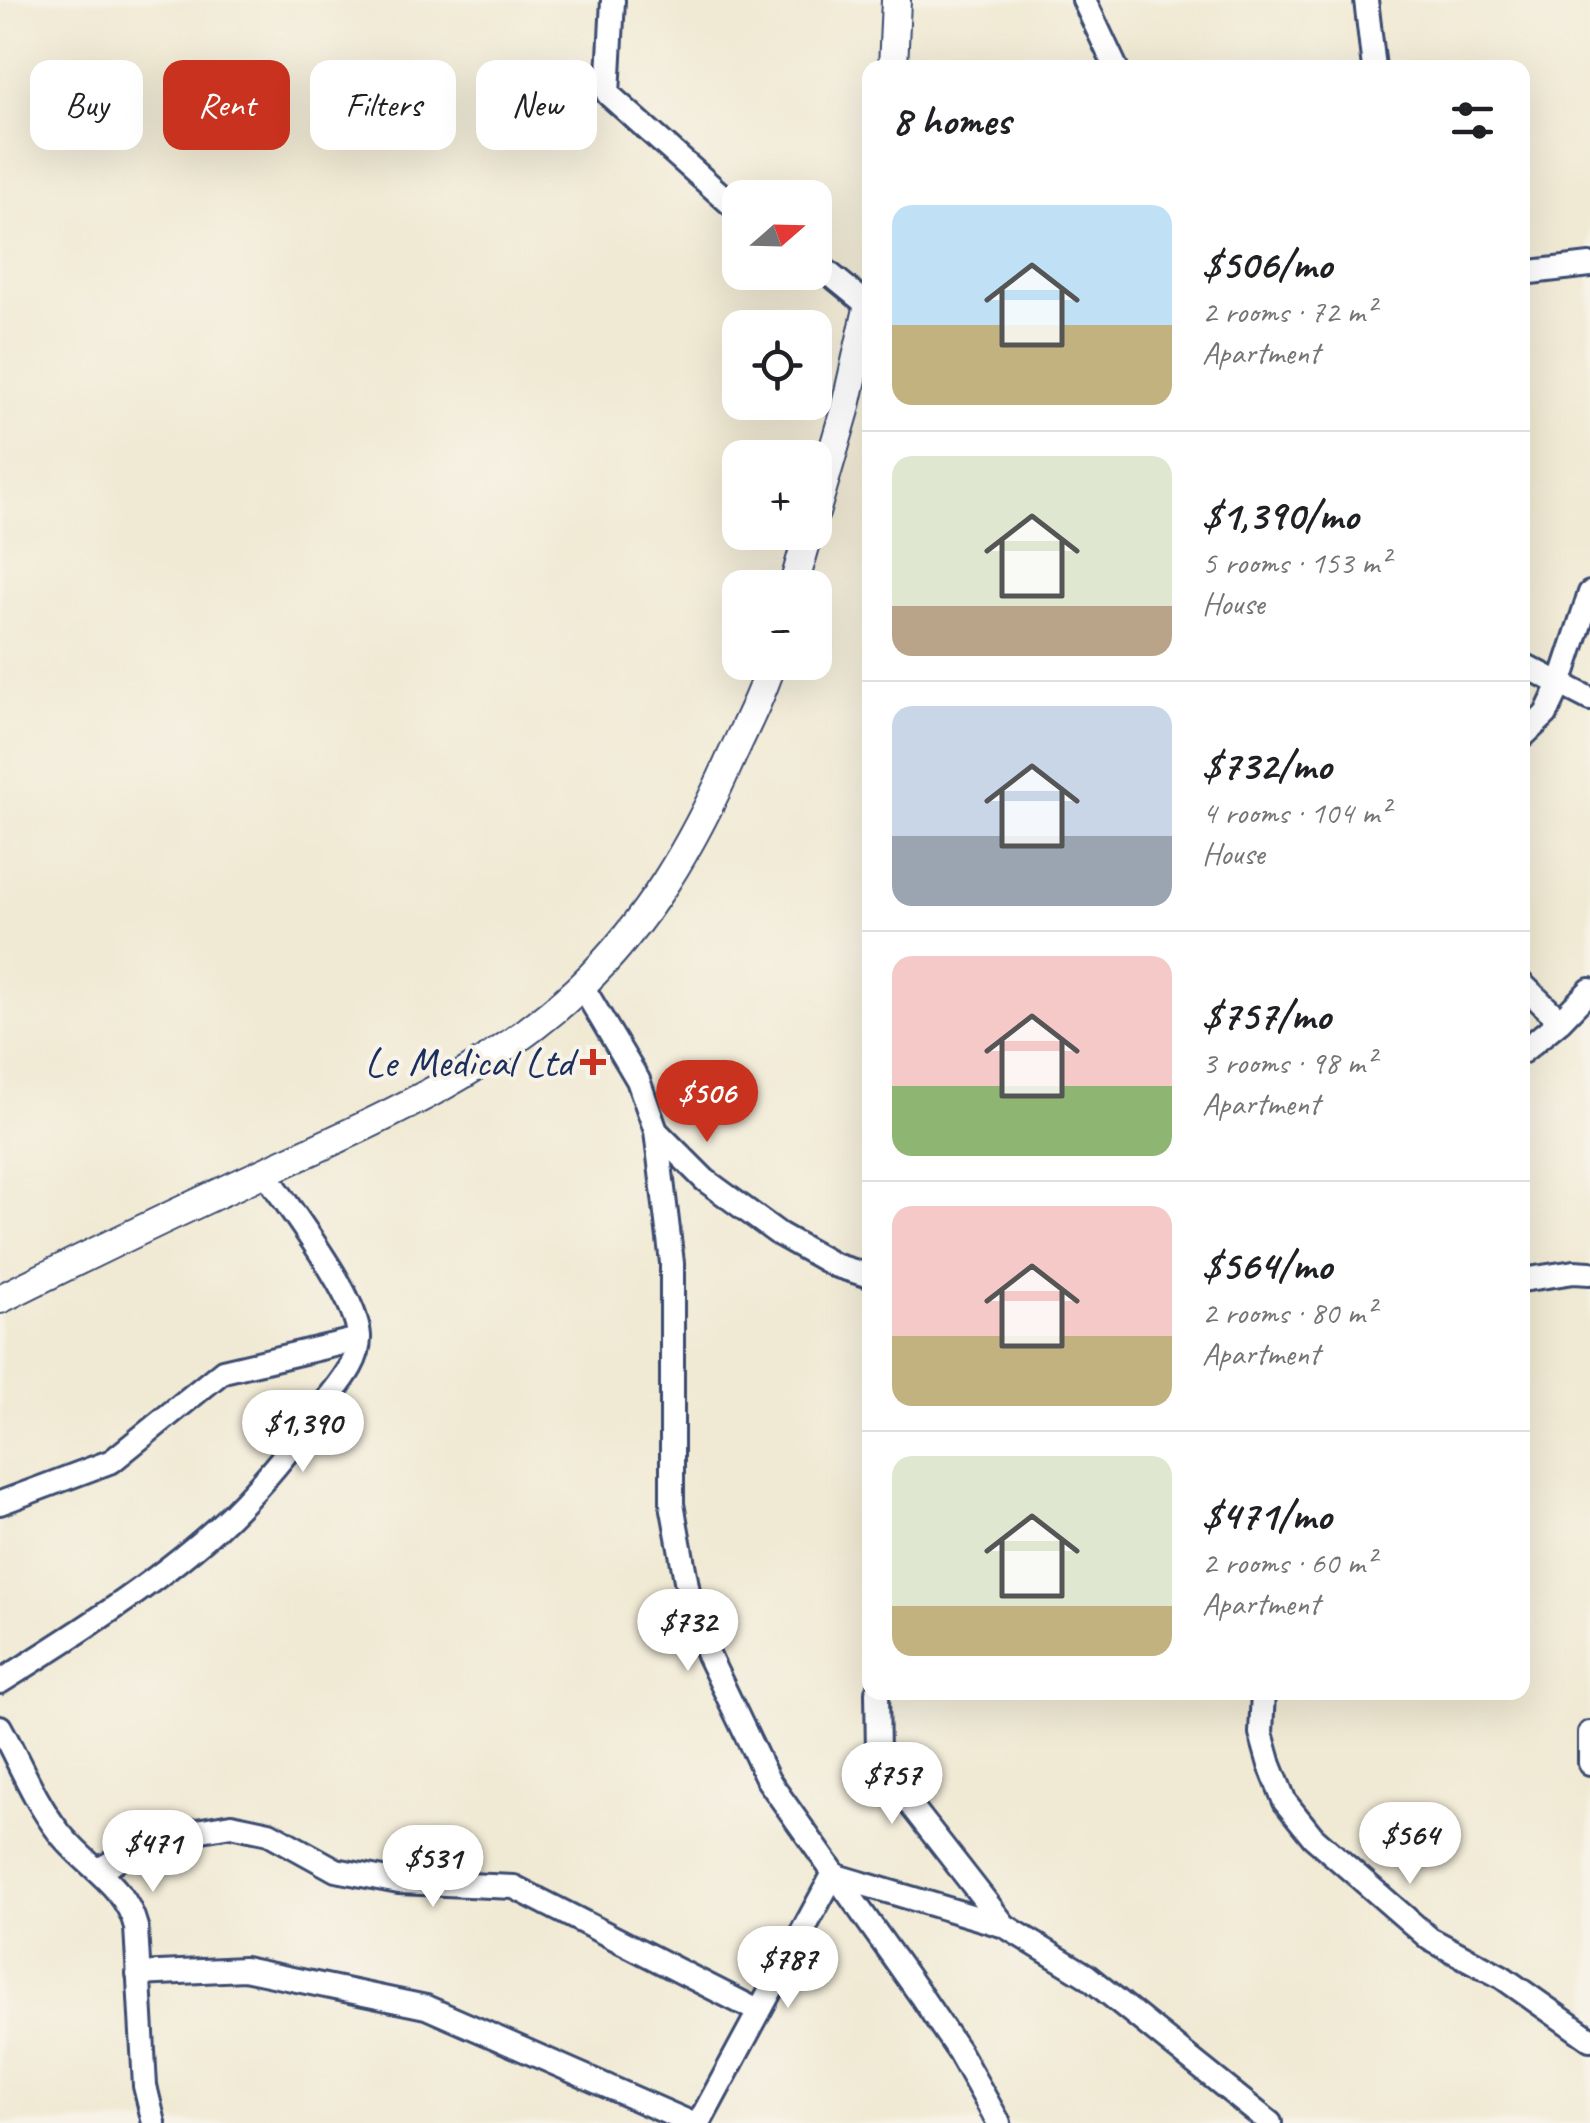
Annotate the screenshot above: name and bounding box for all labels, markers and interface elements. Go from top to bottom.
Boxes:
chip: Buy [30,60,143,150]
chip: Rent [163,60,290,150]
chip: Filters [310,60,456,150]
chip: New [476,60,597,150]
icon: filters [1445,93,1500,148]
text: 8 homes [892,94,1011,147]
north arrow [722,180,832,290]
map controls [722,180,832,680]
text: $506/mo [1202,238,1332,291]
icon: home [972,245,1092,365]
text: 2 rooms · 72 m² [1202,291,1375,332]
button: locate [722,310,832,420]
text: Apartment [1202,332,1320,373]
button: + [722,440,832,550]
text: $1,390/mo [1202,489,1358,542]
icon: home [972,496,1092,616]
text: 5 rooms · 153 m² [1202,542,1389,583]
button: − [722,570,832,680]
text: House [1202,583,1264,624]
text: $732/mo [1202,739,1331,792]
icon: home [972,746,1092,866]
text: 4 rooms · 104 m² [1202,792,1389,833]
text: House [1202,833,1264,874]
text: $757/mo [1202,989,1330,1042]
icon: home [972,996,1092,1116]
place label: Le Medical Ltd [365,1036,579,1089]
text: 3 rooms · 98 m² [1202,1042,1375,1083]
marker: Le Medical Ltd [582,1051,604,1073]
pin: $506 [648,1060,766,1145]
text: $506 [678,1072,736,1113]
text: Apartment [1202,1083,1320,1124]
text: $564/mo [1202,1239,1332,1292]
icon: home [972,1246,1092,1366]
text: 2 rooms · 80 m² [1202,1292,1375,1333]
text: Apartment [1202,1333,1320,1374]
pin: $1,390 [222,1390,384,1475]
text: $1,390 [264,1402,342,1443]
text: $471/mo [1202,1489,1331,1542]
icon: home [972,1496,1092,1616]
text: 2 rooms · 60 m² [1202,1542,1375,1583]
text: Apartment [1202,1583,1320,1624]
pin: $732 [629,1589,747,1674]
text: $732 [659,1601,717,1642]
pin: $757 [833,1742,951,1827]
text: $757 [864,1754,920,1795]
pin: $564 [1351,1802,1469,1887]
pin: $471 [94,1810,212,1895]
text: $564 [1381,1814,1439,1855]
text: $471 [124,1822,182,1863]
pin: $531 [374,1825,492,1910]
text: $531 [404,1837,462,1878]
pin: $787 [729,1926,847,2011]
text: $787 [759,1938,817,1979]

